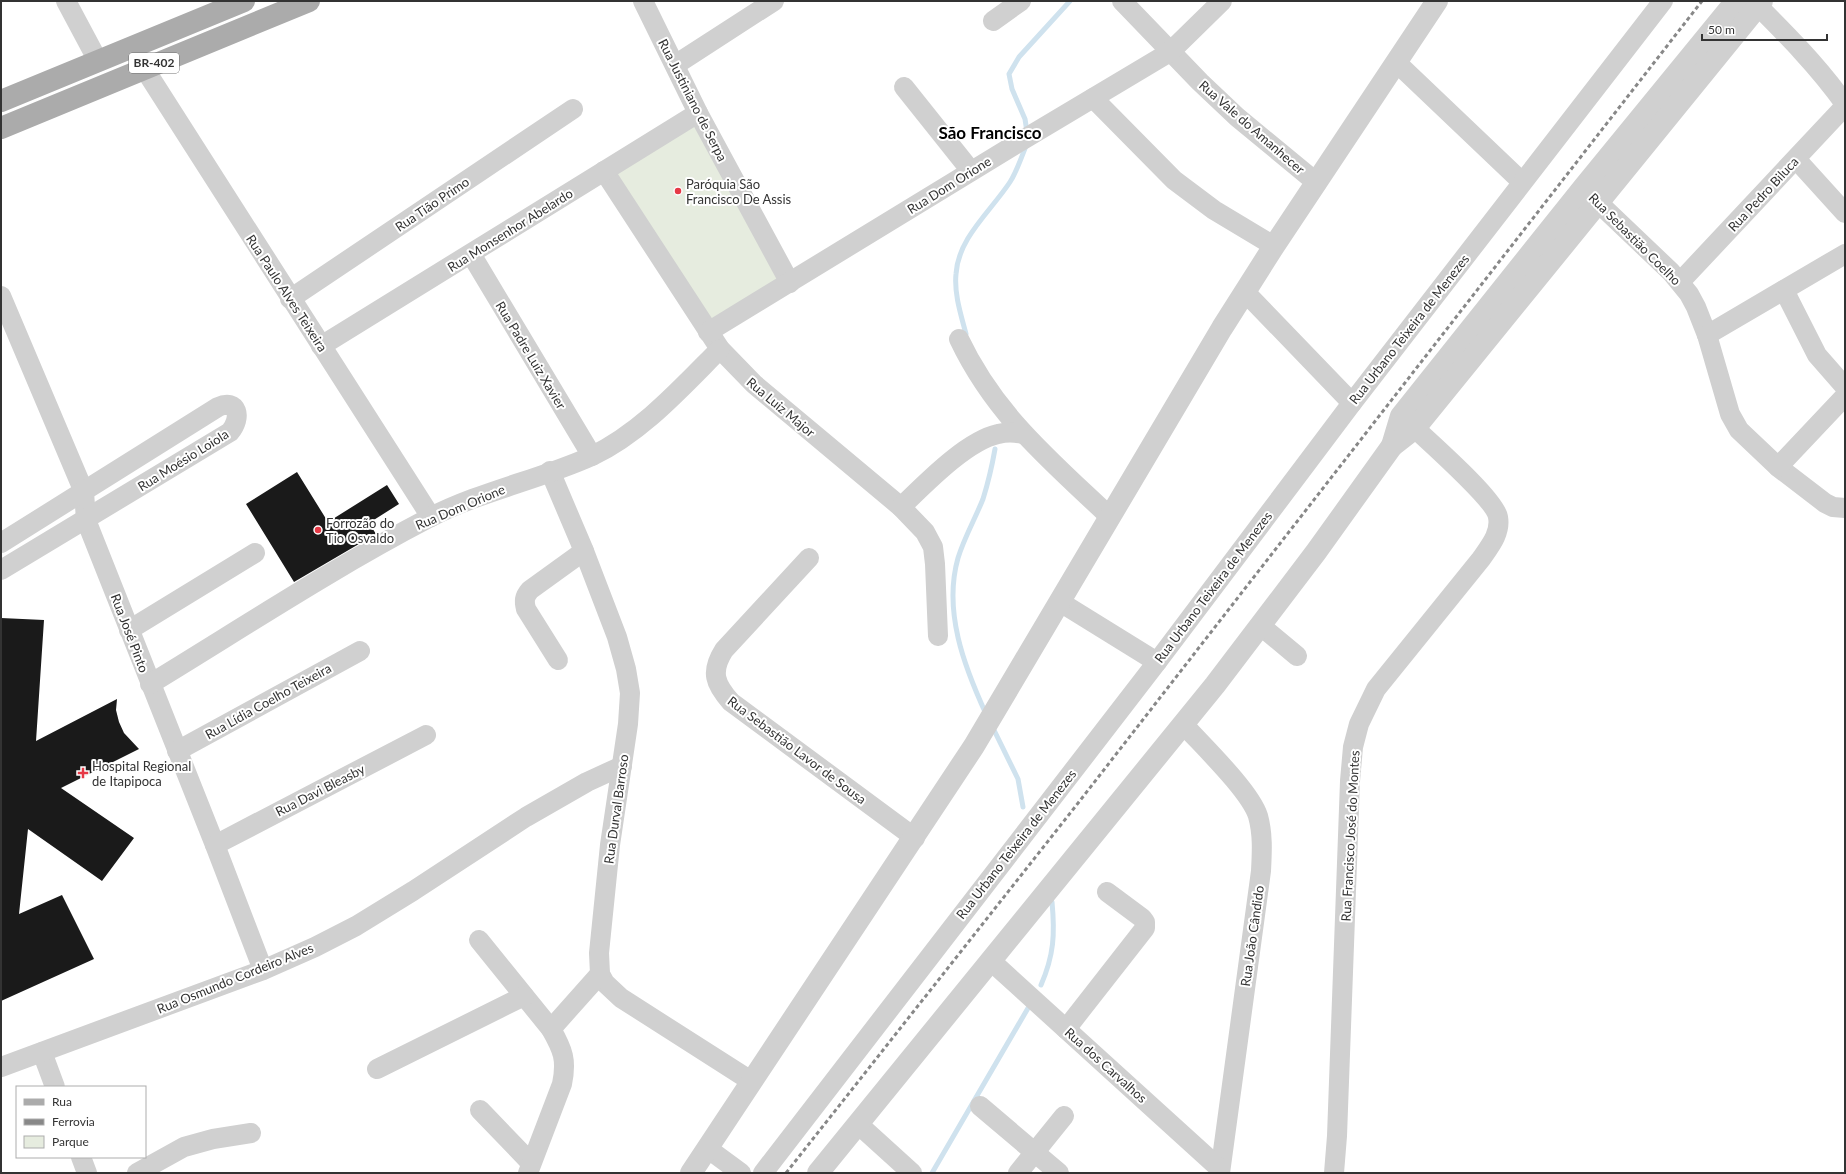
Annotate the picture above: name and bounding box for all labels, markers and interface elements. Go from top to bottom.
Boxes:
scale bar [1702,16,1827,42]
text: 50 m [1708,22,1735,37]
street label: Rua Justiniano de Serpa [655,36,731,164]
road number: BR-402 [129,53,179,73]
street label: Rua Vale do Amanhecer [1196,77,1308,177]
district label: São Francisco [939,122,1042,143]
street label: Rua Dom Orione [904,153,994,217]
street label: Rua Pedro Biluca [1724,153,1802,235]
street label: Rua Tião Primo [392,173,472,235]
place label: Paróquia São Francisco De Assis [686,176,792,207]
street label: Rua Monsenhor Abelardo [444,185,576,275]
marker: Paróquia São Francisco De Assis [673,186,683,196]
street label: Rua Sebastião Coelho [1586,190,1684,288]
street label: Rua Paulo Alves Teixeira [243,231,331,355]
street label: Rua Urbano Teixeira de Menezes [1346,251,1473,407]
street label: Rua Padre Luiz Xavier [493,298,570,412]
street label: Rua Luiz Major [744,374,819,440]
street label: Rua Moésio Loiola [135,426,231,494]
street label: Rua Dom Orione [413,481,507,533]
street label: Rua Urbano Teixeira de Menezes [1151,508,1275,666]
place label: Forrozão do Tio Osvaldo [326,515,394,546]
marker: Forrozão do Tio Osvaldo [313,525,323,535]
street label: Rua José Pinto [108,591,152,675]
street label: Rua Lídia Coelho Teixeira [202,660,334,742]
street label: Rua Sebastião Lavor de Sousa [725,693,869,807]
street label: Rua Francisco José do Montes [1338,750,1362,922]
street label: Rua Durval Barroso [600,753,632,865]
place label: Hospital Regional de Itapipoca [92,758,191,789]
street label: Rua Davi Bleasby [273,760,368,819]
street label: Rua Urbano Teixeira de Menezes [953,766,1080,922]
marker: Hospital Regional de Itapipoca [77,767,89,779]
street label: Rua João Cândido [1237,884,1267,988]
street label: Rua Osmundo Cordeiro Alves [154,939,316,1017]
street label: Rua dos Carvalhos [1062,1024,1151,1106]
legend [16,1086,146,1158]
text: Rua [52,1094,72,1109]
text: Ferrovia [52,1114,95,1129]
text: Parque [52,1134,89,1149]

